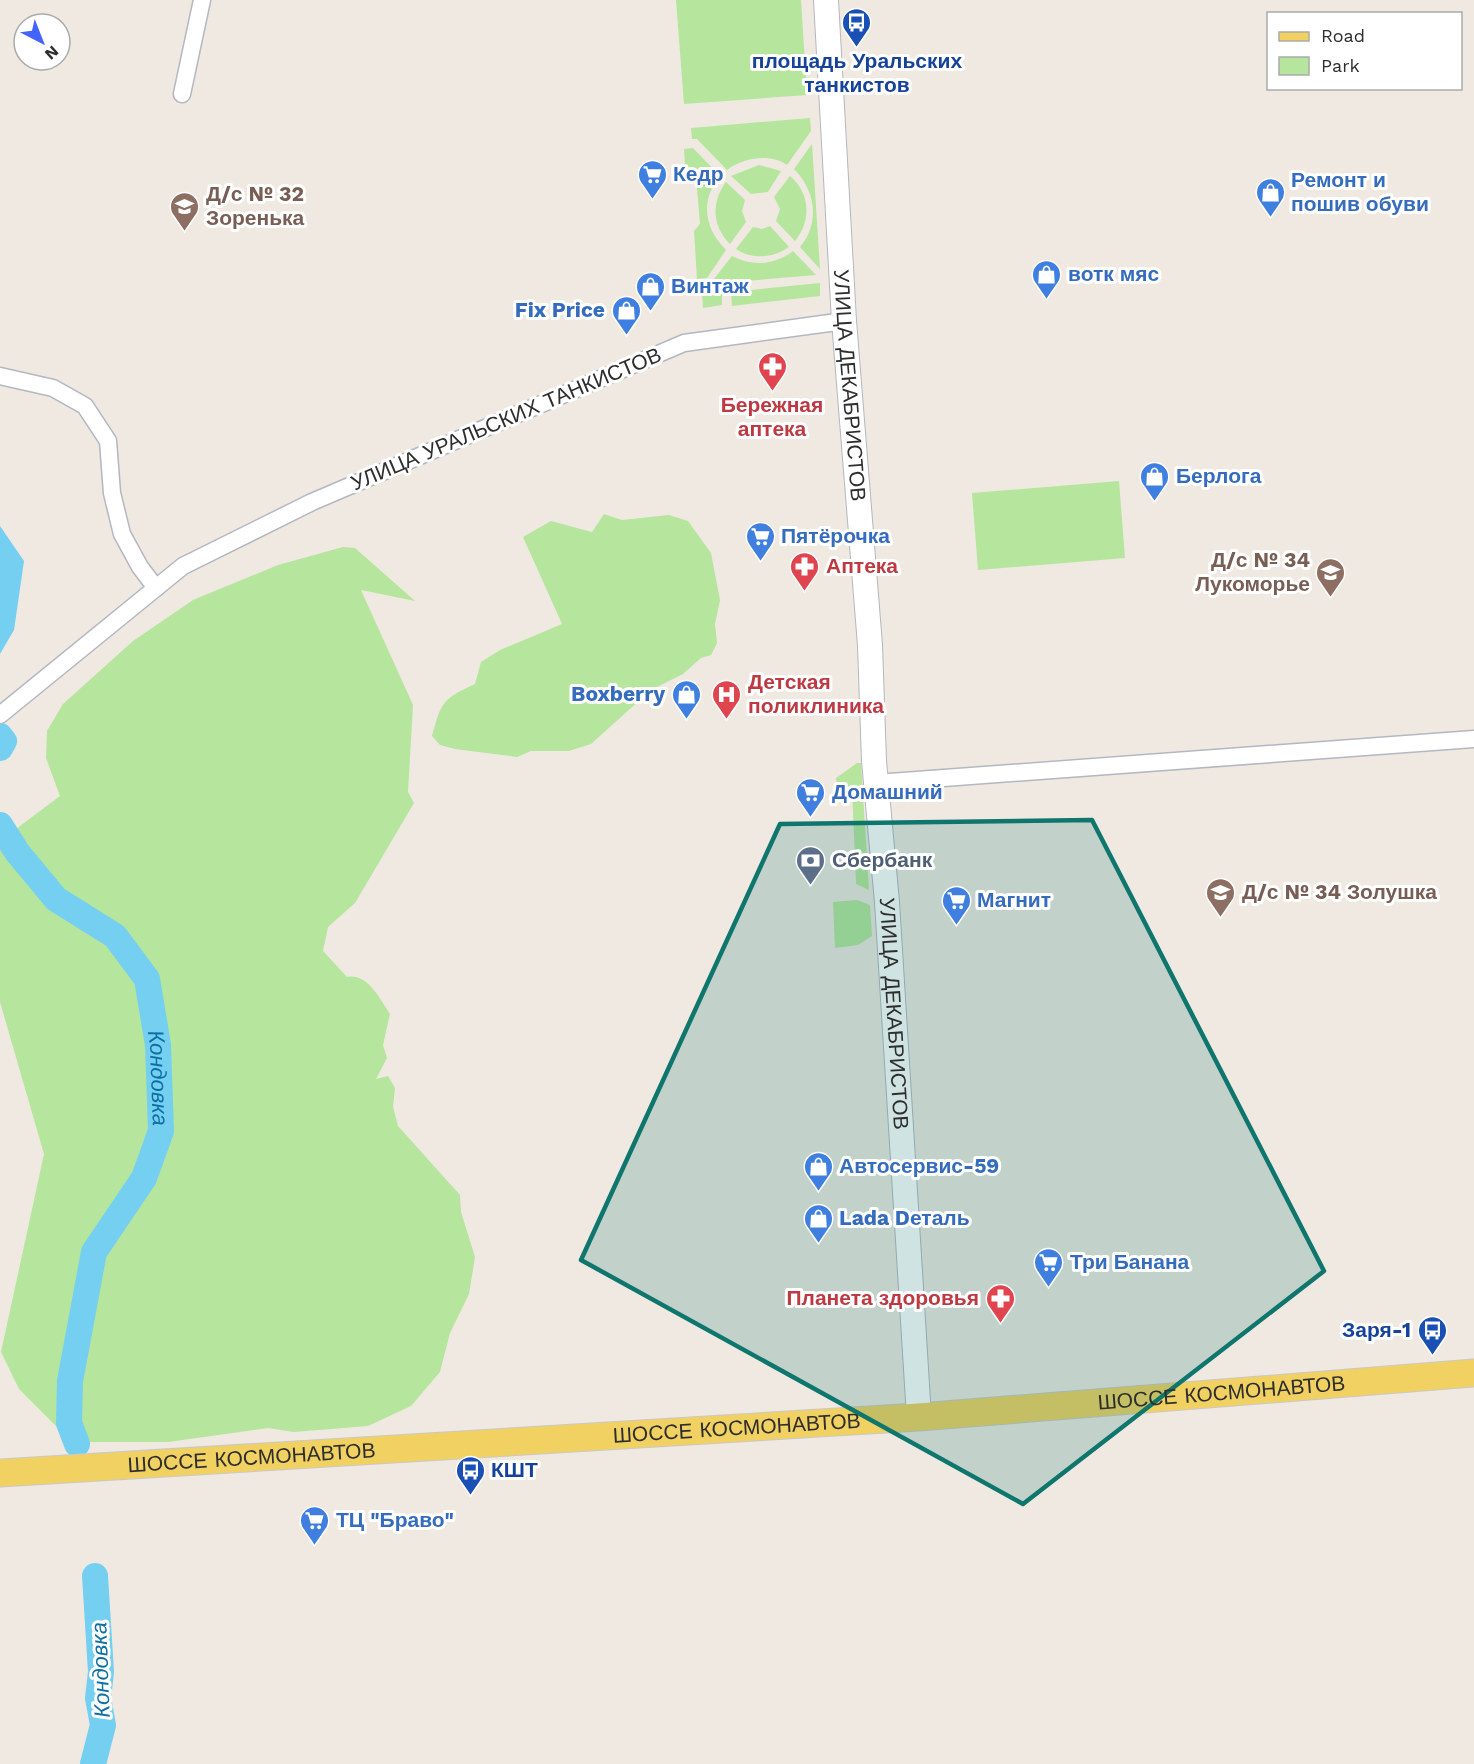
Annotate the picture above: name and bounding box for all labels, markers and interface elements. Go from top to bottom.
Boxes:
bus stop icon: площадь Уральских танкистов [841,6,873,48]
north arrow [12,12,72,72]
legend [1267,12,1462,90]
text: Road [1321,25,1365,46]
text: N [41,42,62,64]
place label: площадь Уральских танкистов [752,48,962,97]
text: Park [1321,55,1360,76]
supermarket icon: Кедр [636,158,668,200]
place label: Кедр [673,161,724,186]
place label: Ремонт и пошив обуви [1291,167,1429,216]
shop icon: Ремонт и пошив обуви [1254,176,1286,218]
place label: Д/с № 32 Зоренька [206,181,305,230]
school or university icon: Д/с № 32 Зоренька [169,190,201,232]
shop icon: вотк мяс [1031,258,1063,300]
place label: вотк мяс [1068,261,1160,286]
street label: УЛИЦА ДЕКАБРИСТОВ [829,269,871,502]
shop icon: Винтаж [634,270,666,312]
place label: Винтаж [671,273,750,298]
shop icon: Fix Price [610,294,642,336]
place label: Fix Price [515,297,605,322]
street label: УЛИЦА УРАЛЬСКИХ ТАНКИСТОВ [347,342,665,495]
pharmacy icon: Бережная аптека [756,350,788,392]
place label: Бережная аптека [721,392,823,441]
shop icon: Берлога [1139,460,1171,502]
place label: Берлога [1176,463,1262,488]
supermarket icon: Пятёрочка [744,520,776,562]
place label: Пятёрочка [781,523,890,548]
place label: Д/с № 34 Лукоморье [1195,547,1310,596]
pharmacy icon: Аптека [789,550,821,592]
place label: Аптека [826,553,898,578]
school or university icon: Д/с № 34 Лукоморье [1315,556,1347,598]
place label: Детская поликлиника [748,669,884,718]
shop icon: Boxberry [670,678,702,720]
hospital icon: Детская поликлиника [711,678,743,720]
place label: Boxberry [571,681,665,706]
supermarket icon: Домашний [795,776,827,818]
place label: Домашний [832,779,943,804]
bank icon: Сбербанк [795,844,827,886]
place label: Сбербанк [832,847,933,872]
school or university icon: Д/с № 34 Золушка [1205,876,1237,918]
place label: Д/с № 34 Золушка [1242,879,1437,904]
supermarket icon: Магнит [940,884,972,926]
place label: Магнит [977,887,1051,912]
street label: УЛИЦА ДЕКАБРИСТОВ [875,897,914,1130]
water label: Кондовка [143,1028,173,1126]
shop icon: Автосервис-59 [802,1150,834,1192]
place label: Автосервис-59 [839,1153,999,1178]
shop icon: Lada Dеталь [802,1202,834,1244]
place label: Lada Dеталь [839,1205,970,1230]
supermarket icon: Три Банана [1033,1246,1065,1288]
place label: Три Банана [1070,1249,1190,1274]
pharmacy icon: Планета здоровья [984,1282,1016,1324]
place label: Планета здоровья [787,1285,979,1310]
bus stop icon: Заря-1 [1416,1314,1448,1356]
place label: Заря-1 [1342,1317,1411,1342]
street label: ШОССЕ КОСМОНАВТОВ [1097,1370,1346,1415]
street label: ШОССЕ КОСМОНАВТОВ [612,1408,861,1448]
street label: ШОССЕ КОСМОНАВТОВ [127,1437,376,1477]
bus stop icon: КШТ [454,1454,486,1496]
place label: КШТ [491,1457,538,1482]
supermarket icon: ТЦ "Браво" [299,1504,331,1546]
place label: ТЦ "Браво" [336,1507,454,1532]
water label: Кондовка [86,1622,115,1718]

